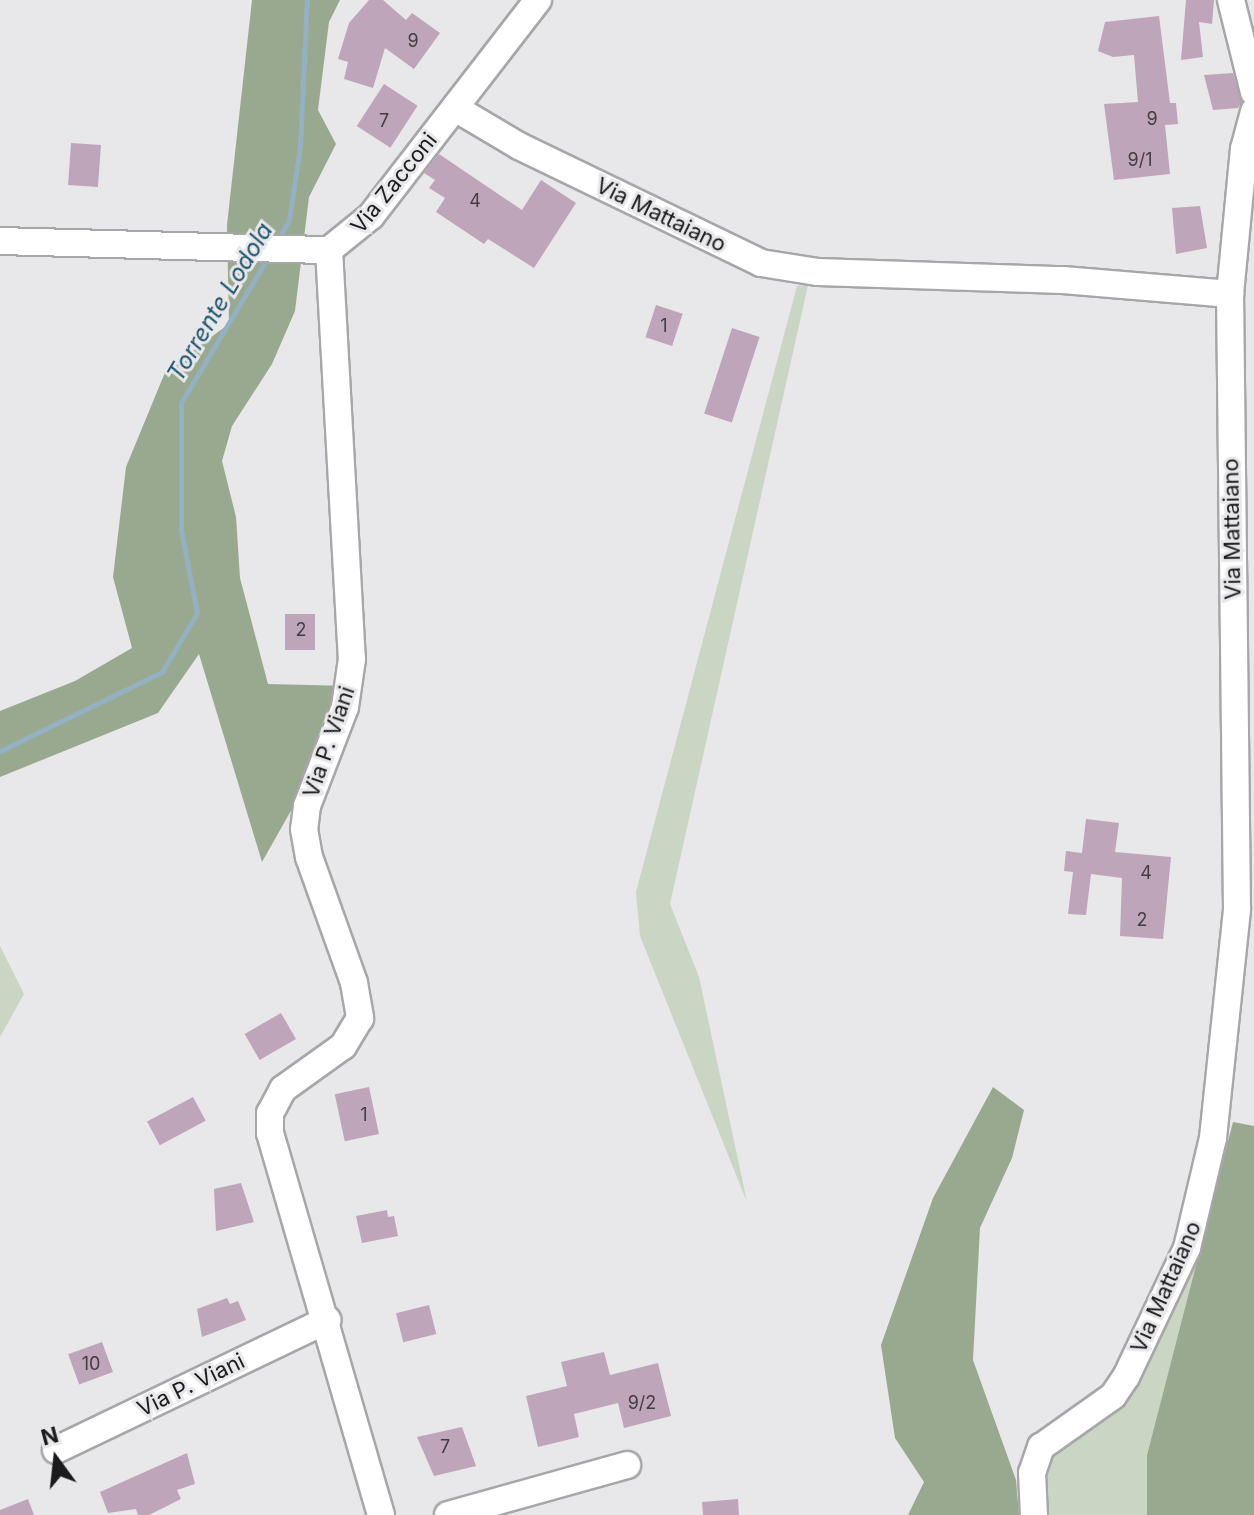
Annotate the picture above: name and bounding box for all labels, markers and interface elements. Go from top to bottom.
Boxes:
house number: 9 [407,30,419,52]
house number: 9 [1146,108,1158,130]
house number: 7 [379,110,389,132]
street label: Via Zacconi [345,127,443,239]
house number: 9/1 [1128,149,1152,171]
street label: Via Mattaiano [592,172,730,258]
house number: 4 [469,190,481,212]
water label: Torrente Lodola [161,217,279,387]
house number: 1 [660,315,668,337]
street label: Via Mattaiano [1218,458,1246,600]
house number: 2 [296,619,306,641]
street label: Via P. Viani [298,683,360,801]
house number: 4 [1140,862,1152,884]
house number: 2 [1137,909,1147,931]
house number: 1 [360,1104,368,1126]
street label: Via Mattaiano [1125,1217,1207,1357]
street label: Via P. Viani [133,1348,249,1422]
house number: 10 [82,1353,100,1375]
house number: 9/2 [628,1392,656,1414]
north arrow [16,1419,96,1499]
text: N [38,1421,61,1451]
house number: 7 [440,1436,450,1458]

